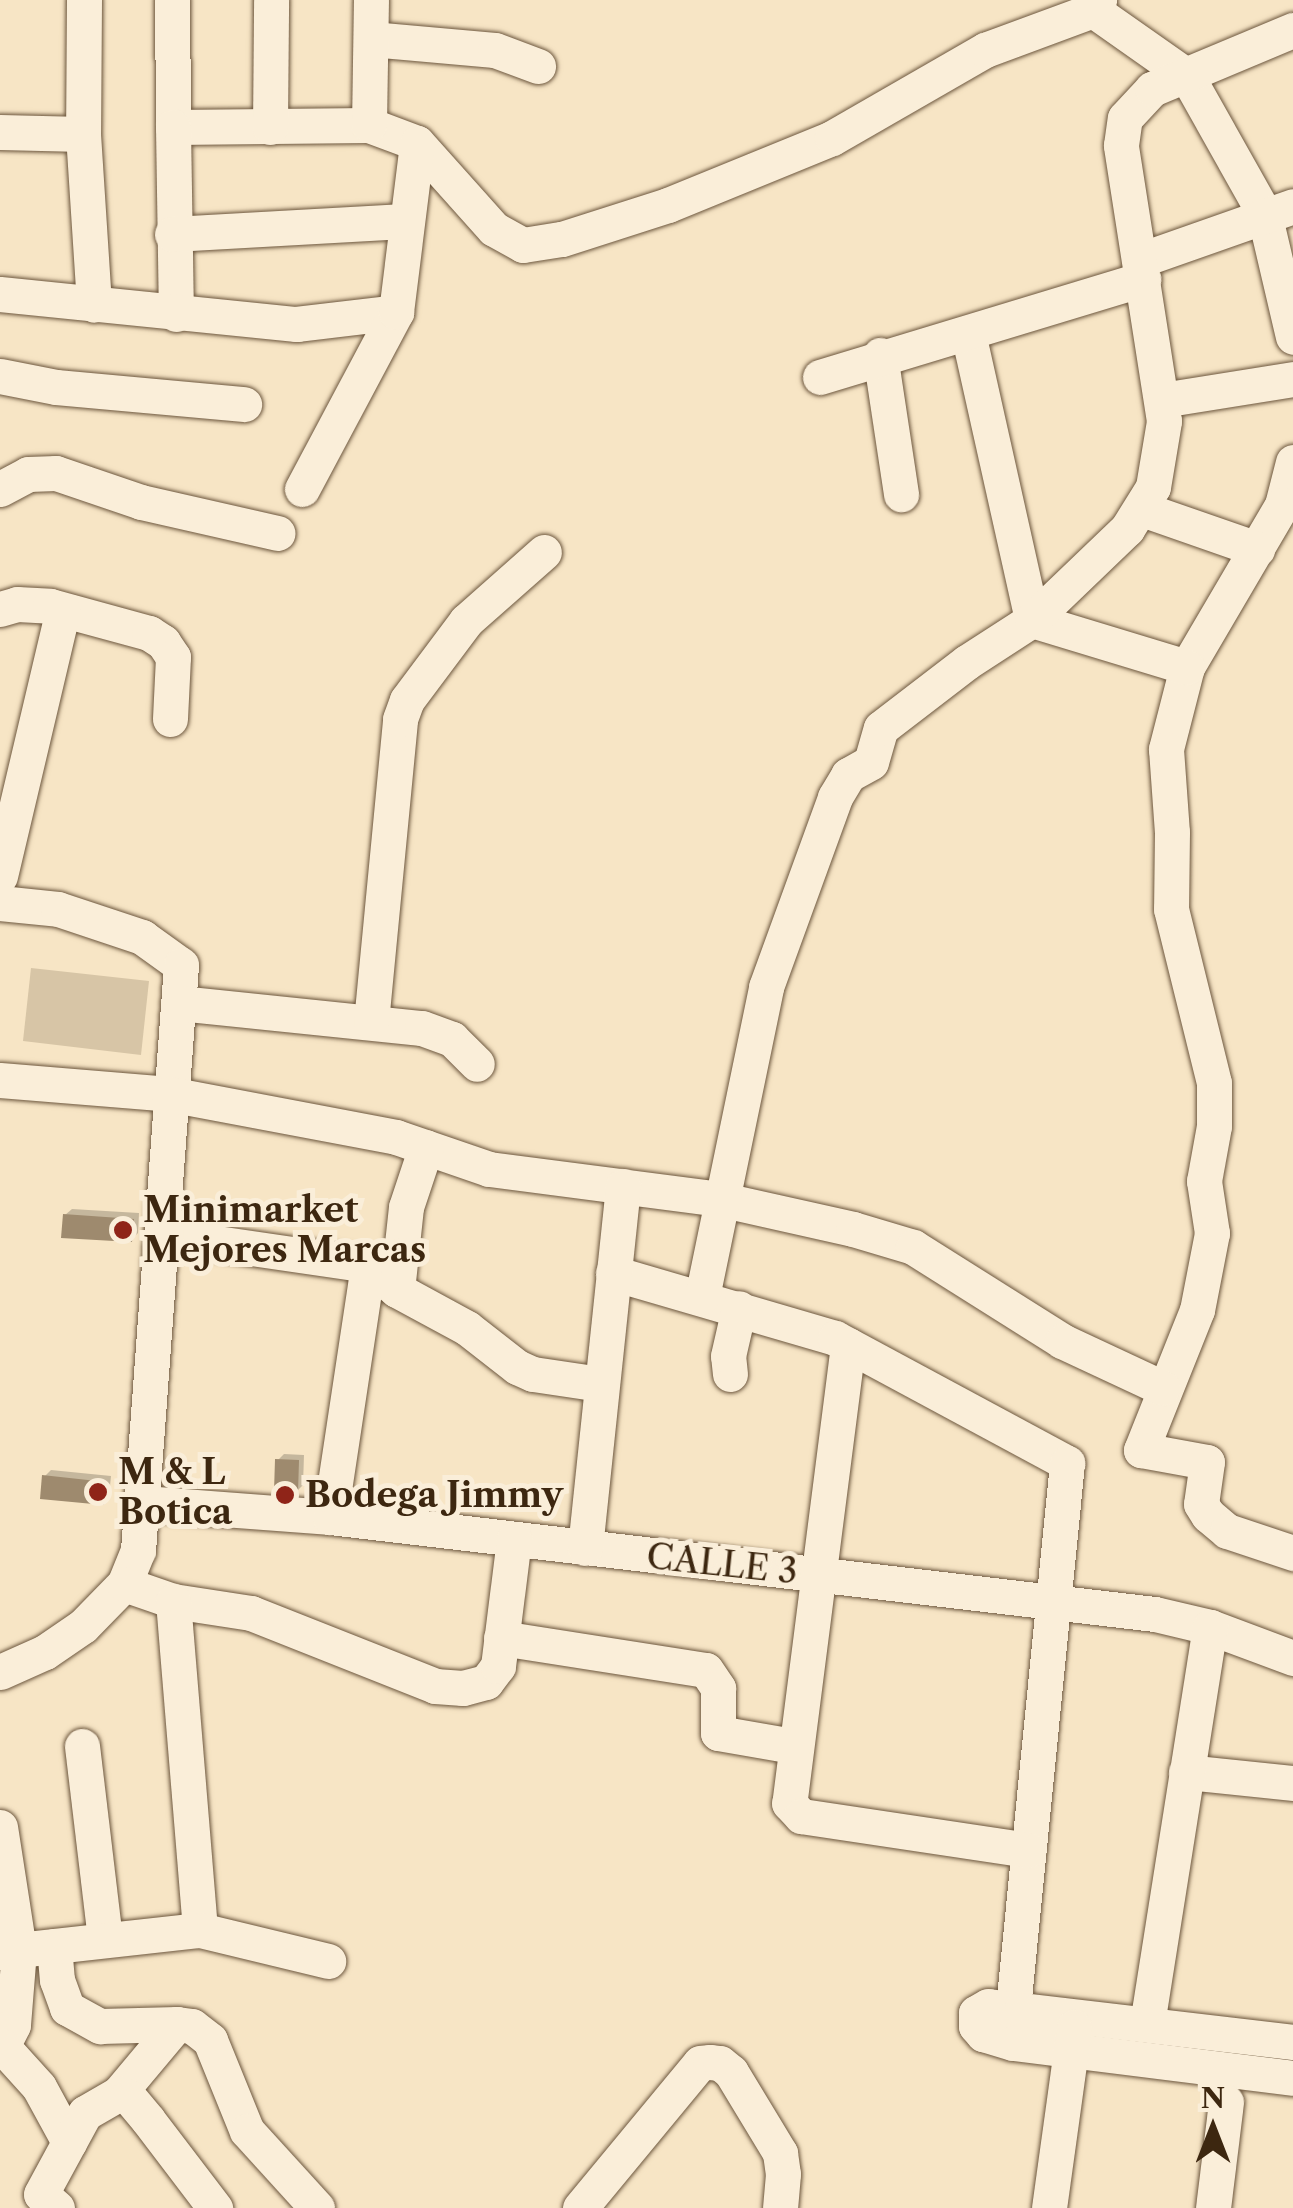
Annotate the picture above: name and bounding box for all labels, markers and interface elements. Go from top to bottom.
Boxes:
place label: Minimarket Mejores Marcas [143,1189,426,1271]
marker: Minimarket Mejores Marcas [112,1219,134,1241]
place label: M & L Botica [118,1451,232,1533]
place label: Bodega Jimmy [305,1474,563,1516]
marker: M & L Botica [87,1481,109,1503]
marker: Bodega Jimmy [274,1484,296,1506]
street label: CALLE 3 [644,1535,800,1593]
north arrow [1163,2078,1263,2178]
text: N [1201,2081,1225,2115]

